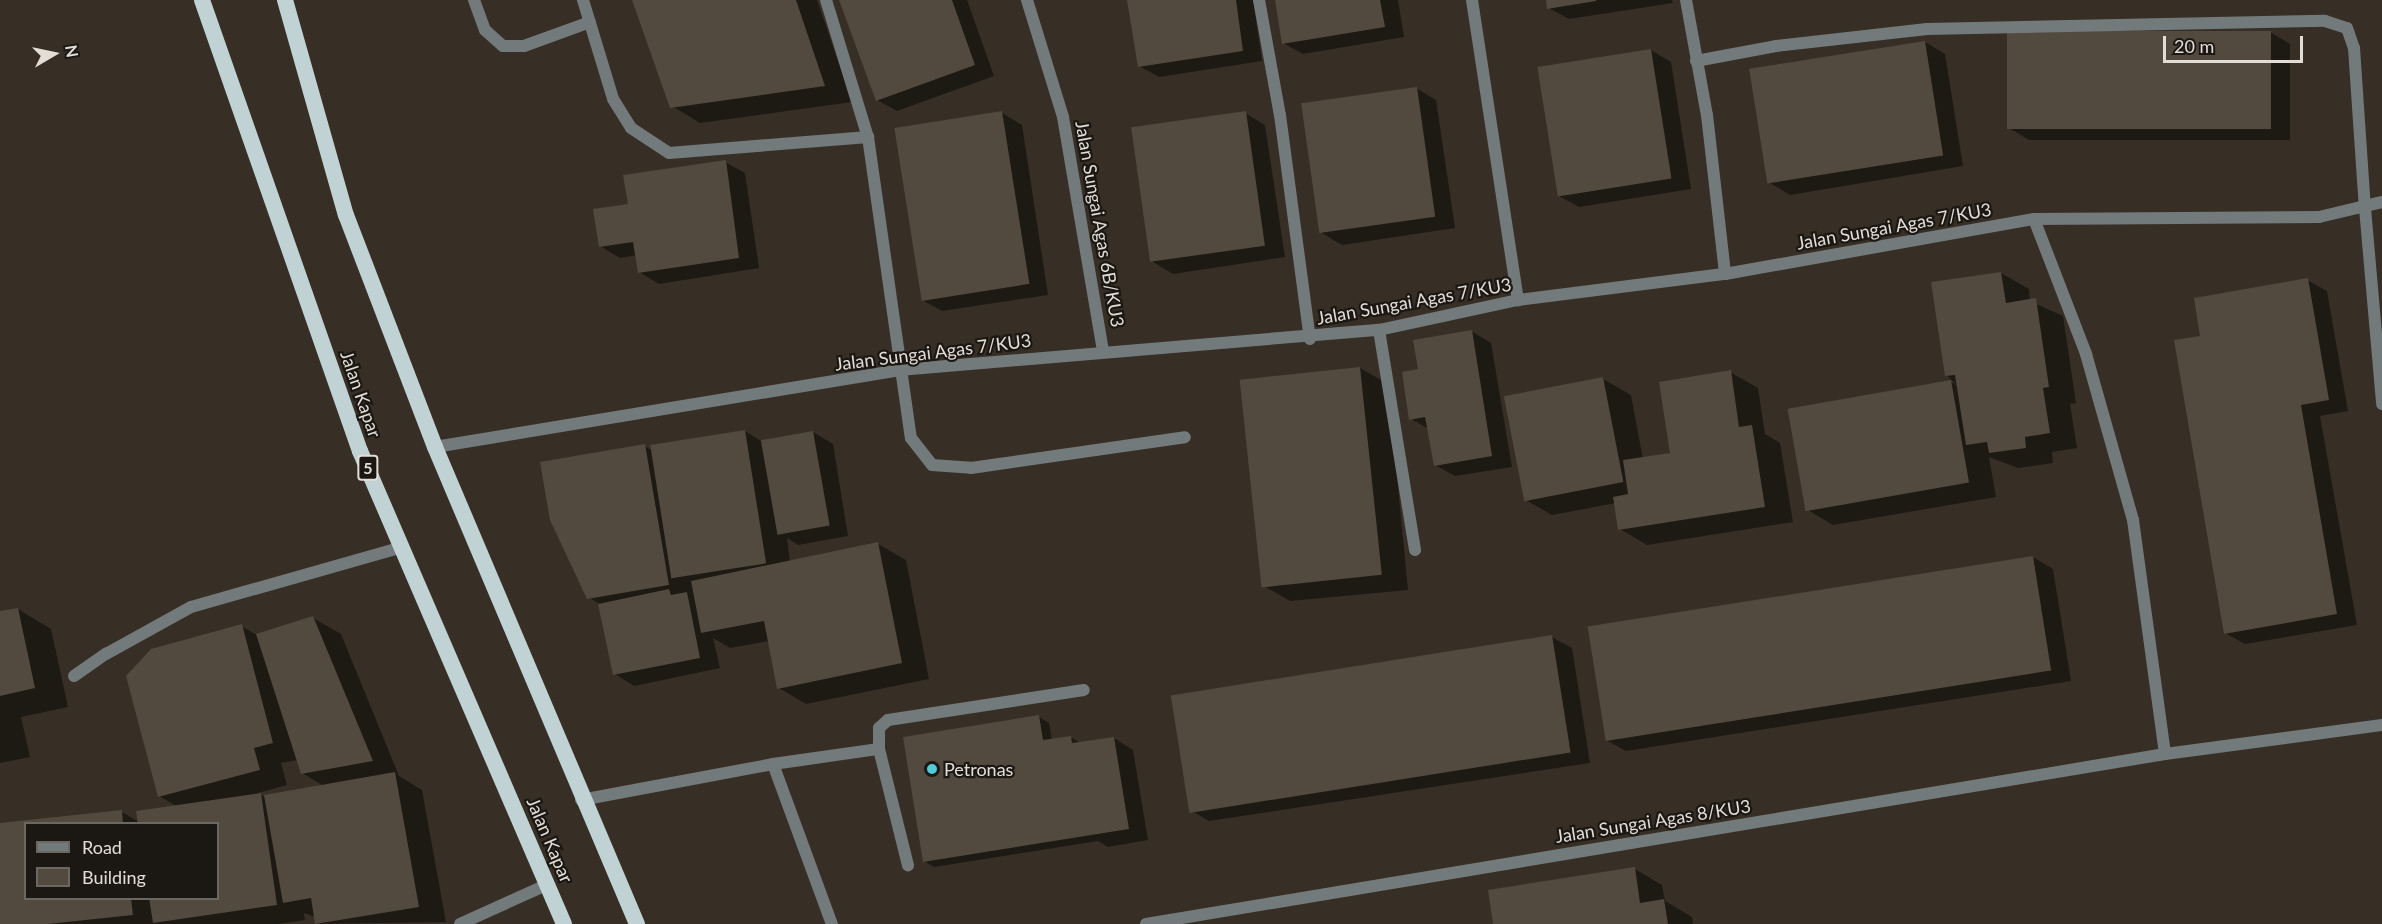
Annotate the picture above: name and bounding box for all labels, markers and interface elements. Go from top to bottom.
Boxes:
north arrow [24,24,84,84]
scale bar [2166,24,2306,62]
text: 20 m [2174,35,2214,57]
text: N [62,44,83,59]
street label: Jalan Sungai Agas 6B/KU3 [1071,119,1129,329]
street label: Jalan Sungai Agas 7/KU3 [1795,198,1993,254]
street label: Jalan Sungai Agas 7/KU3 [1315,273,1513,329]
street label: Jalan Sungai Agas 7/KU3 [833,329,1033,375]
street label: Jalan Kapar [336,348,386,440]
road number: 5 [356,455,380,481]
place label: Petronas [944,758,1013,780]
marker: Petronas [925,762,939,776]
street label: Jalan Kapar [522,794,578,886]
street label: Jalan Sungai Agas 8/KU3 [1554,795,1752,847]
legend [24,822,219,900]
text: Road [82,836,122,858]
text: Building [82,866,146,888]

